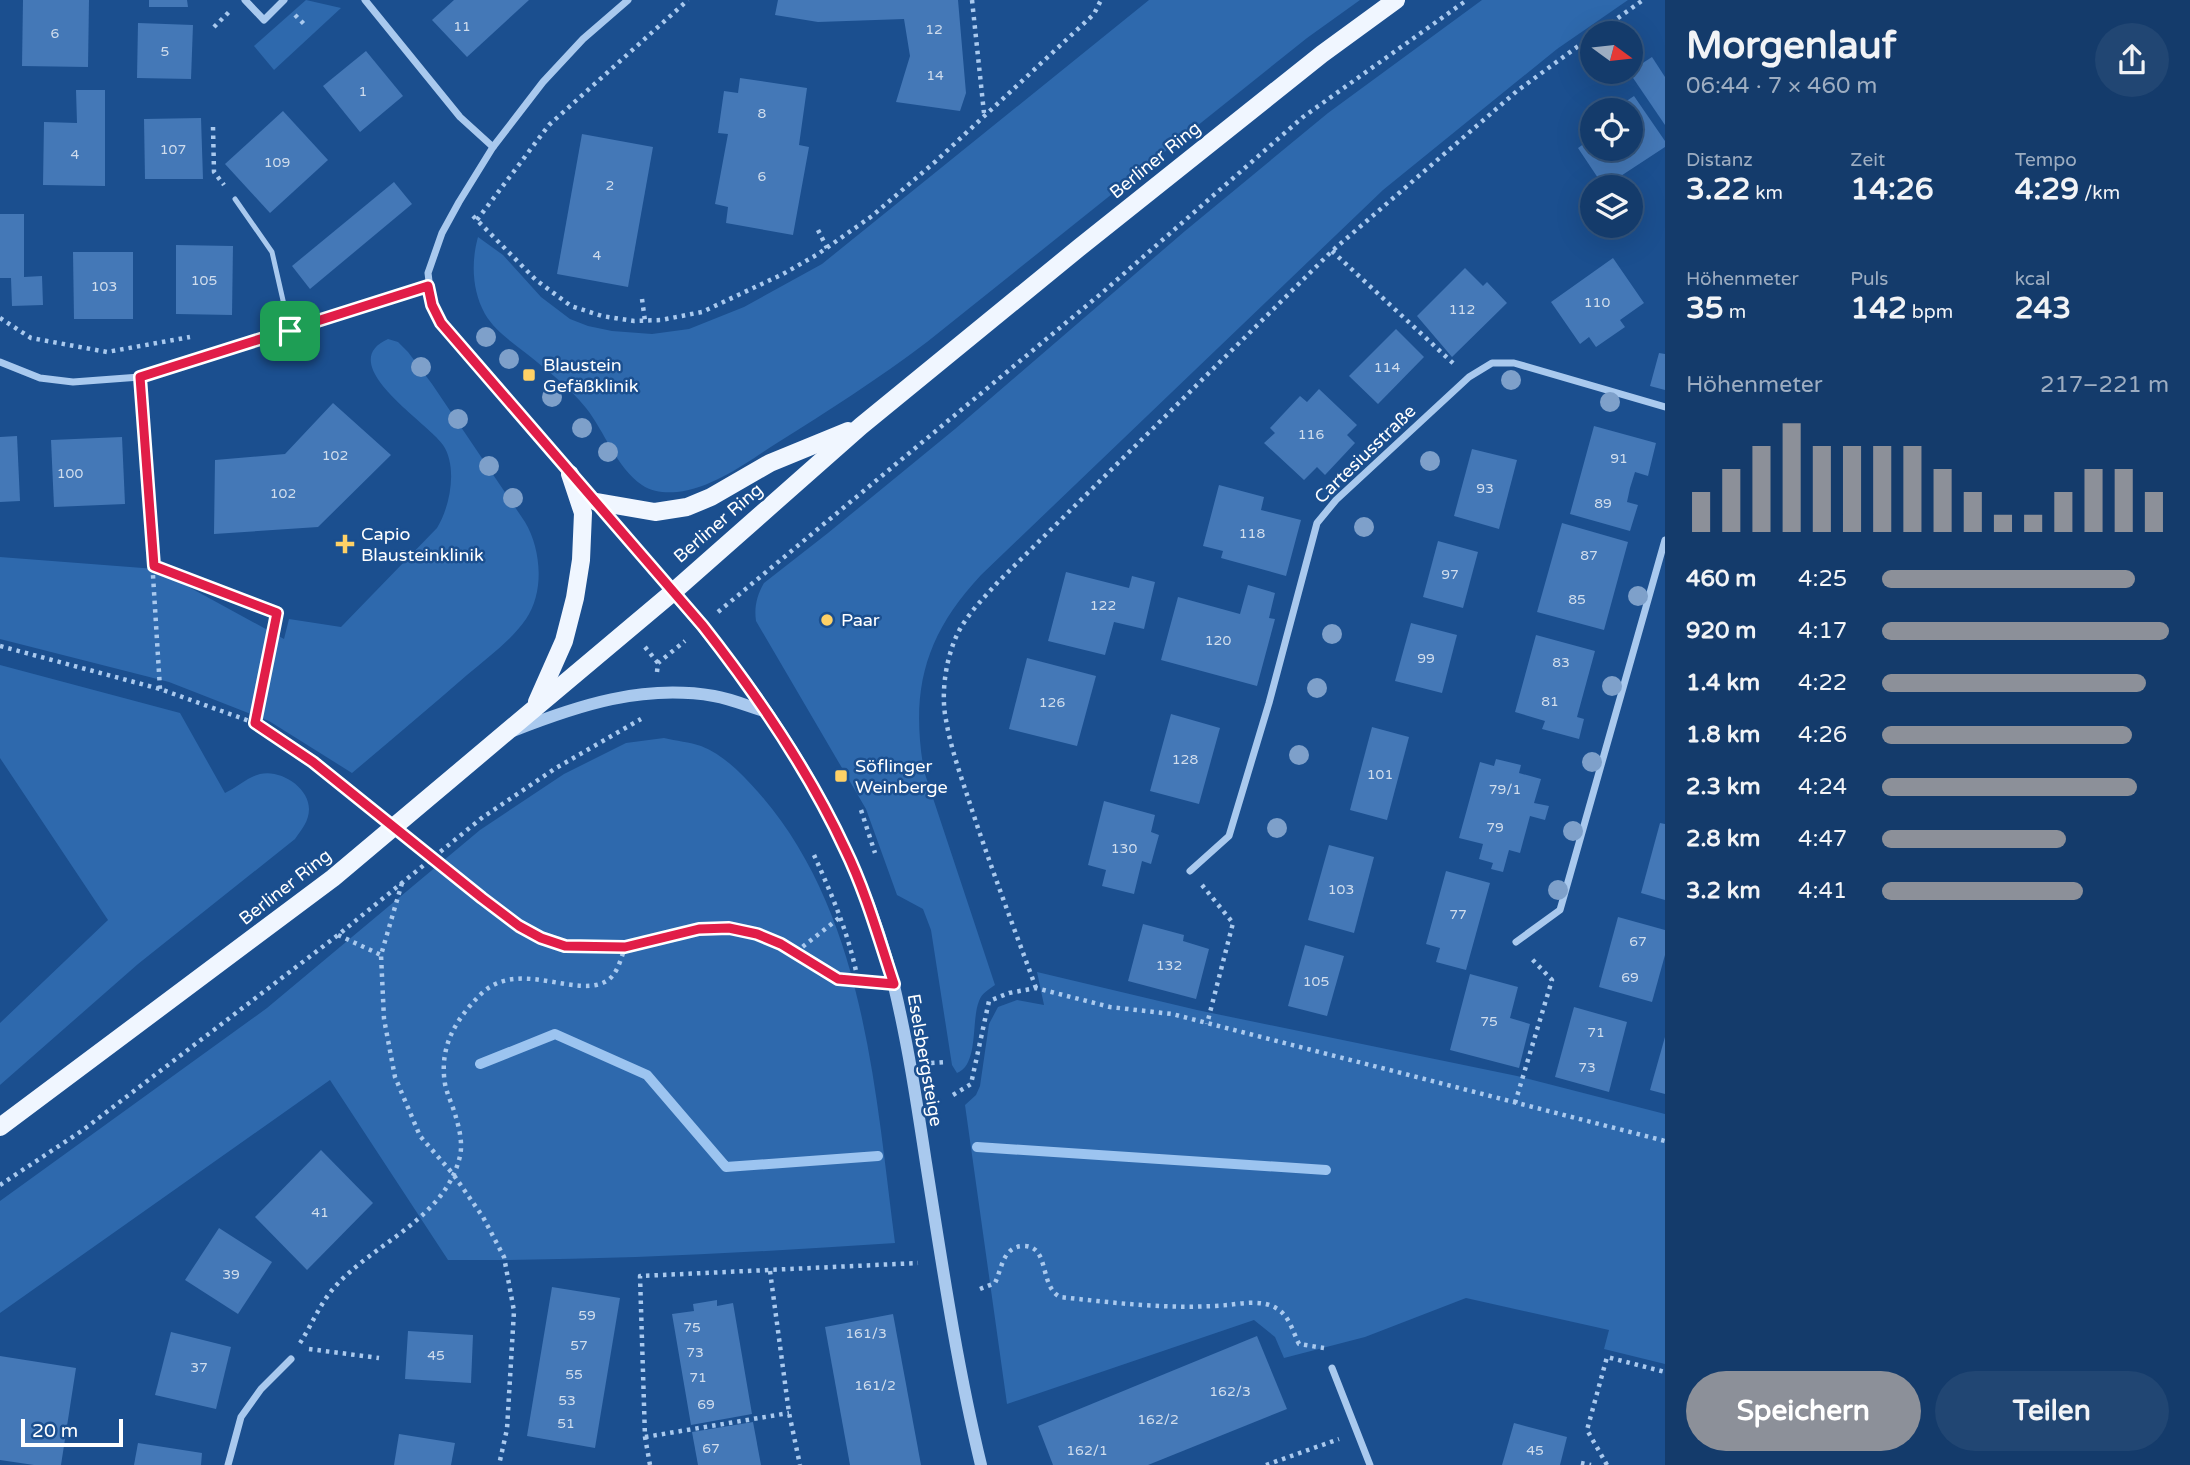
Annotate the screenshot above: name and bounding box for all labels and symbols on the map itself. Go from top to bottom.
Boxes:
house number: 11 [453,18,471,35]
house number: 12 [925,21,943,38]
north arrow [1580,21,1643,84]
house number: 6 [51,25,60,42]
house number: 5 [161,43,169,60]
house number: 14 [926,67,944,84]
house number: 1 [359,83,367,100]
house number: 8 [758,105,767,122]
street label: Berliner Ring [1105,117,1205,203]
house number: 107 [160,141,186,158]
house number: 4 [71,146,80,163]
house number: 109 [264,154,290,171]
house number: 6 [758,168,767,185]
house number: 2 [606,177,614,194]
house number: 4 [593,247,602,264]
house number: 105 [191,272,217,289]
house number: 103 [91,278,117,295]
house number: 110 [1584,294,1610,311]
pin [260,301,320,361]
house number: 112 [1449,301,1475,318]
place label: Blaustein Gefäßklinik [543,354,639,397]
house number: 114 [1374,359,1400,376]
marker: Blaustein Gefäßklinik [521,367,537,383]
street label: Cartesiusstraße [1310,400,1420,508]
house number: 116 [1298,426,1324,443]
house number: 102 [322,447,348,464]
house number: 91 [1610,450,1628,467]
house number: 100 [57,465,83,482]
street label: Berliner Ring [669,478,767,568]
house number: 93 [1476,480,1494,497]
house number: 102 [270,485,296,502]
house number: 89 [1594,495,1612,512]
place label: Capio Blausteinklinik [361,523,484,566]
house number: 118 [1239,525,1265,542]
marker: Capio Blausteinklinik [335,534,355,554]
house number: 87 [1580,547,1598,564]
house number: 97 [1441,566,1459,583]
house number: 85 [1568,591,1586,608]
house number: 122 [1090,597,1116,614]
place label: Paar [841,609,880,631]
marker: Paar [819,612,835,628]
house number: 120 [1205,632,1231,649]
house number: 99 [1417,650,1435,667]
house number: 83 [1552,654,1570,671]
house number: 81 [1541,693,1559,710]
house number: 126 [1039,694,1065,711]
house number: 128 [1172,751,1198,768]
place label: Söflinger Weinberge [855,755,948,798]
house number: 101 [1367,766,1393,783]
marker: Söflinger Weinberge [833,768,849,784]
house number: 79/1 [1489,781,1521,798]
house number: 79 [1486,819,1504,836]
house number: 130 [1111,840,1137,857]
street label: Berliner Ring [235,844,335,930]
house number: 103 [1328,881,1354,898]
house number: 77 [1449,906,1467,923]
house number: 67 [1629,933,1647,950]
house number: 132 [1156,957,1182,974]
house number: 69 [1621,969,1639,986]
house number: 105 [1303,973,1329,990]
street label: Eselsbergsteige [902,992,948,1128]
house number: 75 [1480,1013,1498,1030]
house number: 71 [1587,1024,1605,1041]
house number: 73 [1578,1059,1596,1076]
house number: 41 [311,1204,329,1221]
house number: 39 [222,1266,240,1283]
house number: 59 [578,1307,596,1324]
house number: 75 [683,1319,701,1336]
house number: 161/3 [845,1325,887,1342]
house number: 57 [570,1337,588,1354]
house number: 73 [686,1344,704,1361]
house number: 45 [427,1347,445,1364]
house number: 37 [190,1359,208,1376]
house number: 55 [565,1366,583,1383]
house number: 71 [689,1369,707,1386]
house number: 161/2 [854,1377,896,1394]
house number: 162/3 [1209,1383,1251,1400]
house number: 53 [558,1392,576,1409]
house number: 69 [697,1396,715,1413]
house number: 162/2 [1137,1411,1179,1428]
house number: 51 [557,1415,575,1432]
scale bar [21,1416,122,1448]
house number: 67 [702,1440,720,1457]
house number: 162/1 [1066,1442,1108,1459]
house number: 45 [1526,1442,1544,1459]

